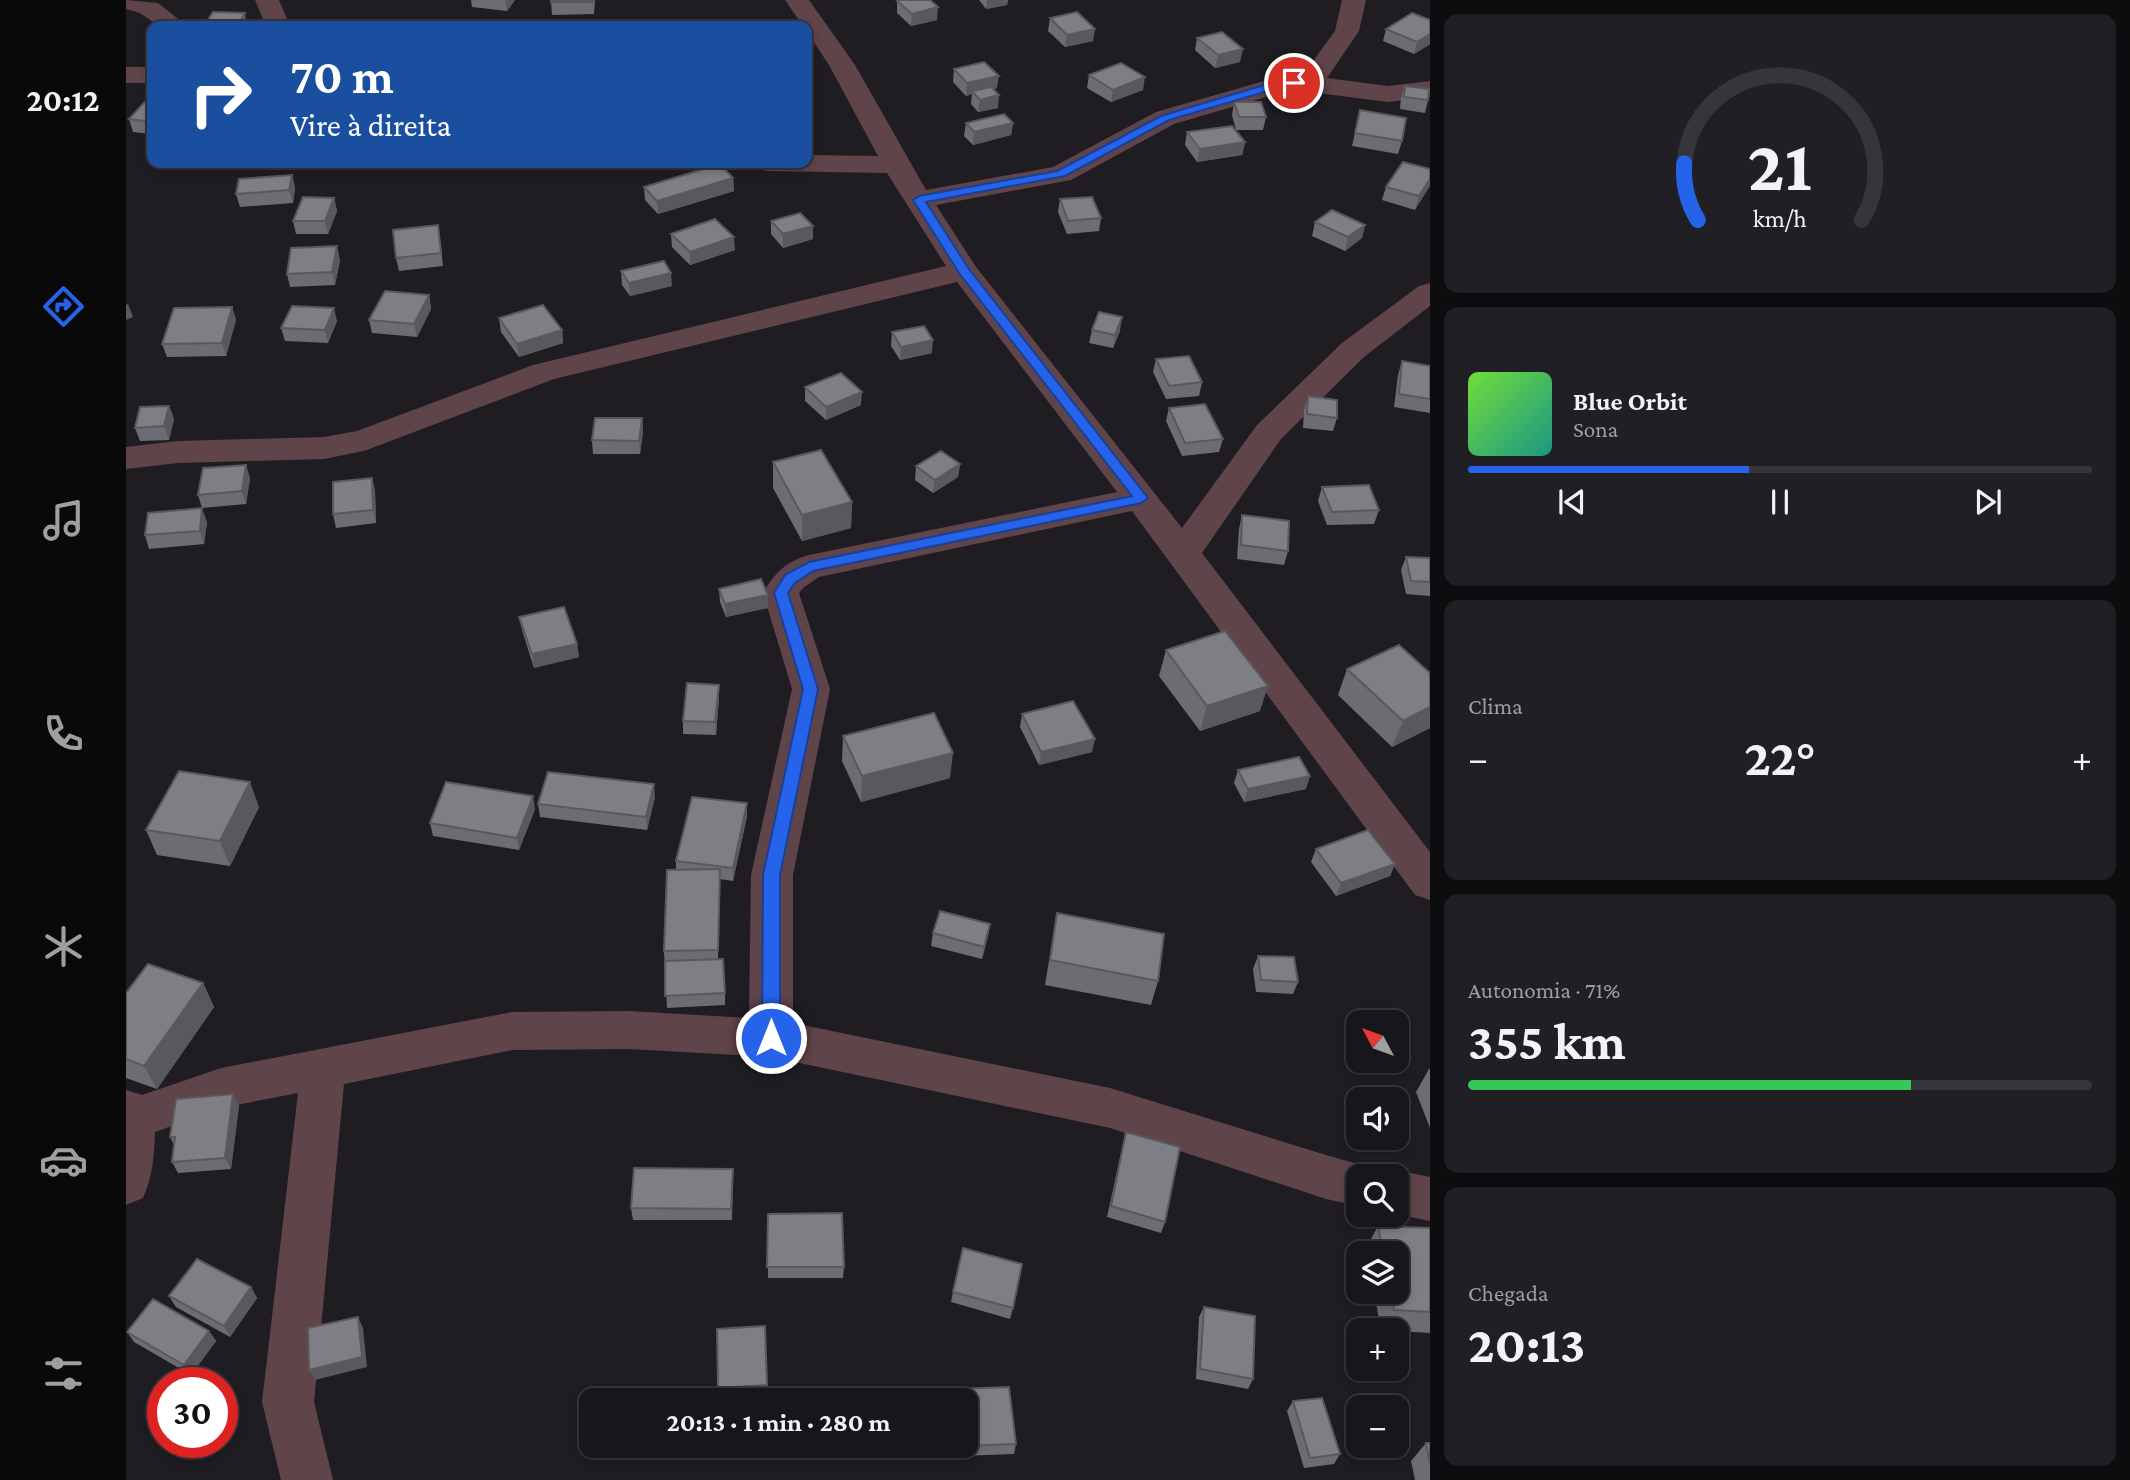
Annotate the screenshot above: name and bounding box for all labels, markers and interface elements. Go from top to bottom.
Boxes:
icon: right [175,49,266,140]
text: 70 m [290,49,394,104]
pin [1264,53,1324,113]
icon: arrive [1275,64,1313,102]
text: 20:12 [27,82,99,118]
text: Vire à direita [290,107,451,143]
text: 21 [1748,125,1812,206]
text: km/h [1753,204,1807,231]
icon: directions [39,282,88,331]
text: Blue Orbit [1573,387,1687,416]
text: Sona [1573,416,1618,442]
icon: previous [1553,483,1591,521]
icon: pause [1761,483,1799,521]
icon: next [1969,483,2007,521]
icon: music [39,496,88,545]
text: Clima [1468,693,1523,719]
icon: phone [39,709,88,758]
text: 22° [1744,728,1816,786]
text: − [1468,737,1488,779]
text: + [2072,737,2092,779]
icon: climate [39,922,88,971]
text: Autonomia · 71% [1468,977,1620,1003]
position arrow [734,1001,808,1075]
north arrow [1346,1010,1409,1073]
map controls [1346,1010,1409,1458]
text: 355 km [1468,1012,1626,1070]
button: sound [1346,1087,1409,1150]
icon: car [39,1136,88,1185]
button: search [1346,1164,1409,1227]
button: layers [1346,1241,1409,1304]
text: Chegada [1468,1280,1548,1306]
text: 20:13 [1468,1315,1585,1373]
button: + [1346,1318,1409,1381]
icon: filters [39,1349,88,1398]
speed limit sign: 30 [147,1367,238,1458]
button: − [1346,1395,1409,1458]
text: 20:13 · 1 min · 280 m [666,1408,891,1437]

